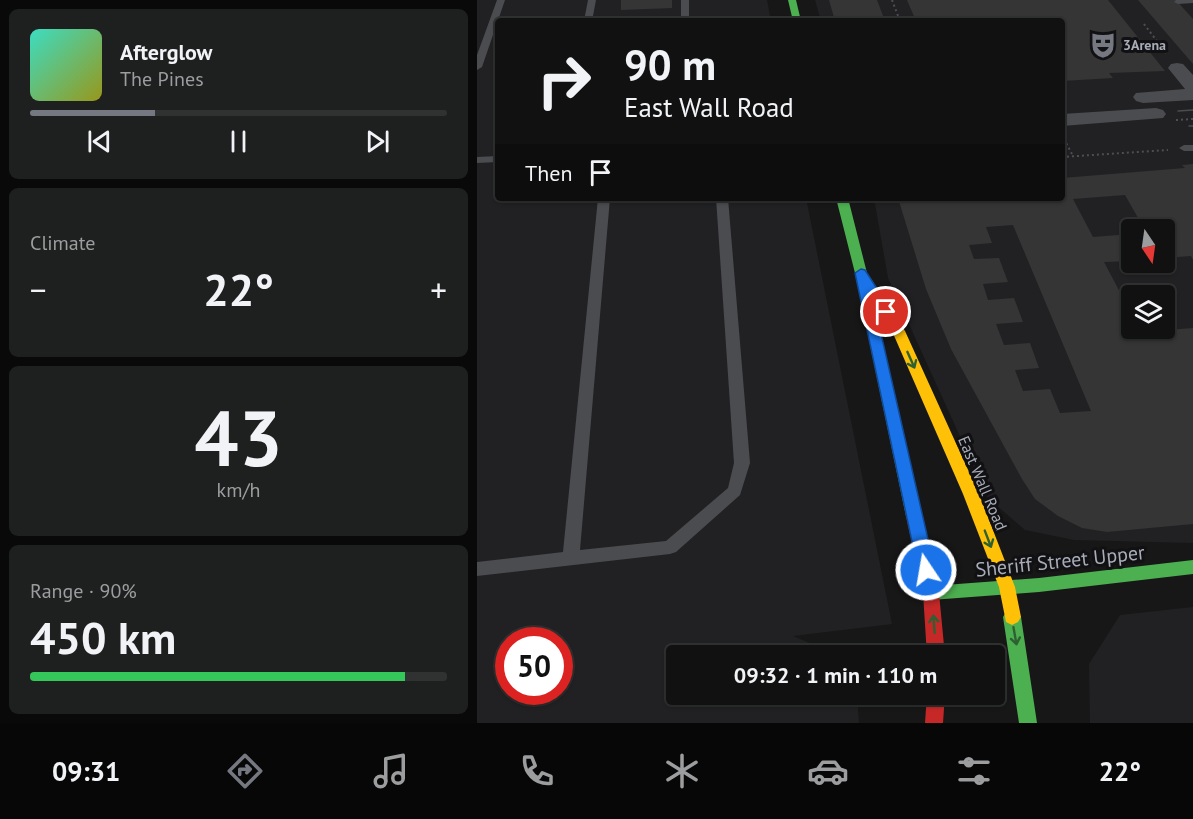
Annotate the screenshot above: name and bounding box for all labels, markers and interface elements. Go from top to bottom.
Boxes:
theatre icon: 3Arena [1088,30,1118,60]
place label: 3Arena [1123,36,1166,54]
text: 90 m [624,37,716,92]
text: Afterglow [120,38,212,66]
icon: right [525,42,603,120]
text: The Pines [120,66,204,92]
text: East Wall Road [624,90,794,124]
icon: previous [83,125,116,158]
icon: pause [222,125,255,158]
icon: next [361,125,394,158]
icon: arrive [584,156,617,189]
text: Then [525,159,572,187]
north arrow [1121,219,1175,273]
map controls [1121,219,1175,339]
text: Climate [30,230,96,256]
text: 22° [203,260,274,318]
text: − [30,268,47,311]
text: + [430,268,447,311]
button: layers [1121,285,1175,339]
pin [860,286,911,337]
icon: arrive [869,295,902,328]
one-way arrow [906,350,917,368]
text: 43 [194,387,283,488]
street label: East Wall Road [954,433,1012,533]
text: km/h [217,477,260,503]
one-way arrow [984,529,995,548]
position arrow [894,538,958,602]
street label: Sheriff Street Upper [974,539,1146,583]
text: Range · 90% [30,578,137,604]
text: 450 km [30,608,176,666]
one-way arrow [928,615,939,635]
one-way arrow [1010,626,1021,645]
speed limit sign: 50 [495,627,573,705]
text: 09:32 · 1 min · 110 m [734,661,937,689]
icon: directions [224,750,266,792]
icon: music [370,750,412,792]
icon: phone [516,750,558,792]
icon: climate [661,750,703,792]
icon: car [807,750,849,792]
icon: filters [953,750,995,792]
text: 09:31 [52,754,120,788]
text: 22° [1099,754,1141,788]

